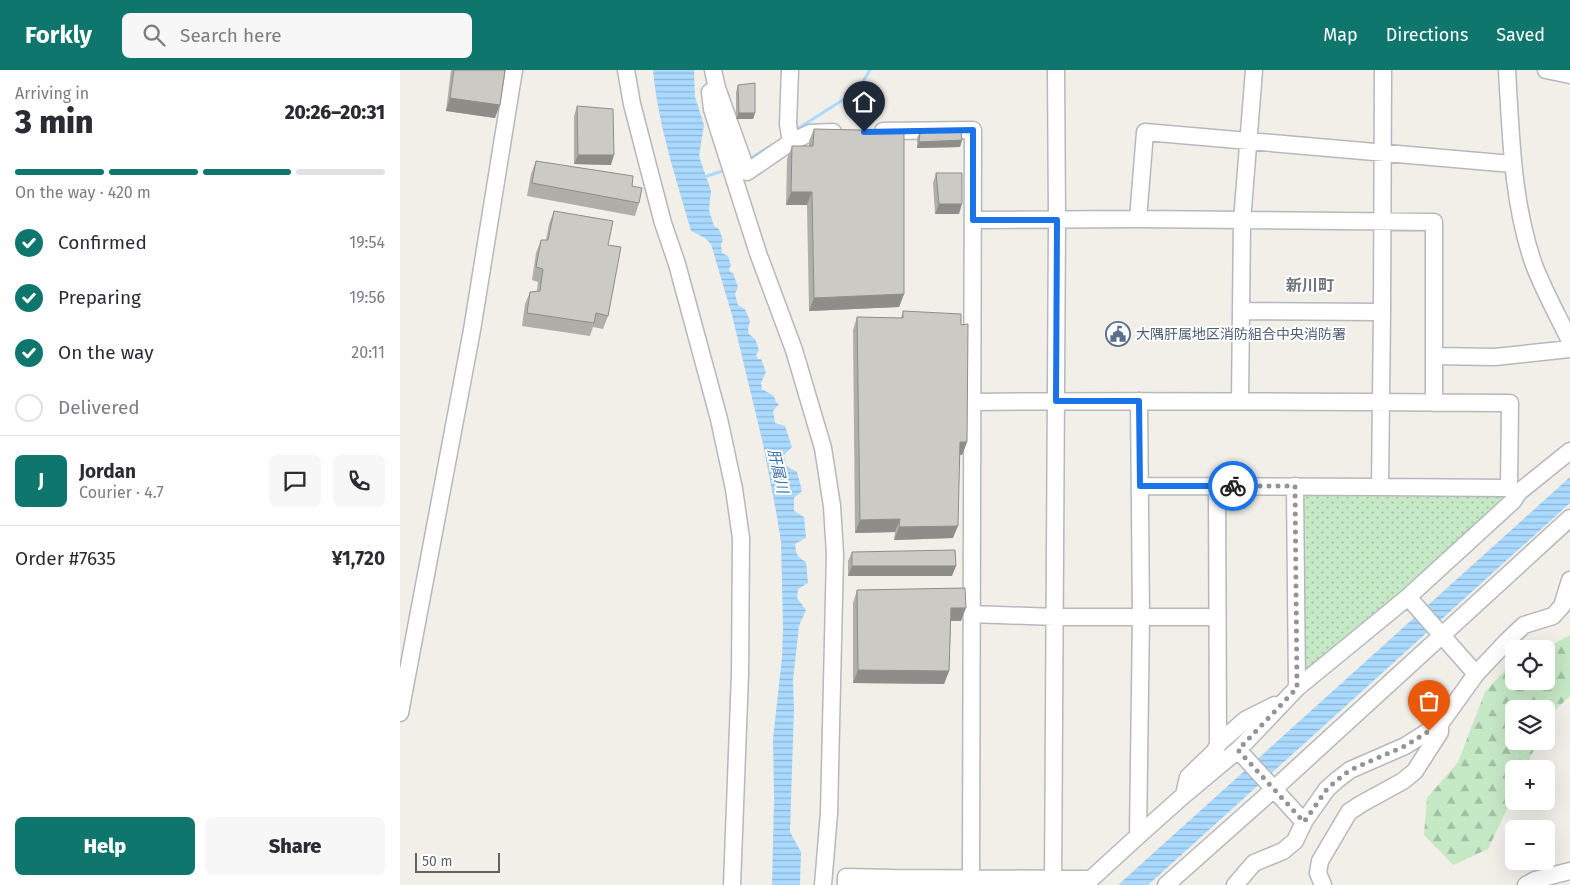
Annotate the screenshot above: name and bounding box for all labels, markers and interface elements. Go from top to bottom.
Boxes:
search box [122,13,472,58]
text: Forkly [25,21,92,49]
icon: search [140,21,168,49]
text: Search here [180,24,282,47]
text: Map [1323,24,1358,46]
text: Directions [1386,24,1468,46]
text: Saved [1496,24,1545,46]
pin [843,81,885,132]
text: Arriving in [15,84,89,103]
icon: home [850,88,878,116]
text: 20:26–20:31 [285,101,385,124]
text: 3 min [15,103,93,141]
text: On the way · 420 m [15,183,151,202]
icon: check [15,229,43,257]
text: Confirmed [58,231,147,254]
text: 19:54 [349,233,385,252]
district label: 新川町 [1286,276,1334,295]
icon: check [15,284,43,312]
text: Preparing [58,286,141,309]
text: 19:56 [349,288,385,307]
public building icon: 大隅肝属地区消防組合中央消防署 [1105,321,1131,347]
place label: 大隅肝属地区消防組合中央消防署 [1136,326,1346,343]
icon: check [15,339,43,367]
text: On the way [58,341,154,364]
text: 20:11 [351,343,385,362]
text: Delivered [58,396,140,419]
water label: 肝属川 [764,447,792,497]
button: chat [269,455,321,507]
button: phone [333,455,385,507]
text: Jordan [79,460,136,483]
courier [1208,461,1258,511]
text: J [38,469,44,492]
icon: bike [1219,472,1247,500]
text: Courier · 4.7 [79,483,164,502]
text: Order #7635 [15,547,116,570]
text: ¥1,720 [332,547,385,570]
map controls [1505,640,1555,870]
button: locate [1505,640,1555,690]
pin [1408,680,1450,731]
icon: bag [1415,687,1443,715]
button: layers [1505,700,1555,750]
button: + [1505,760,1555,810]
button: Help [15,817,195,875]
button: Share [205,817,385,875]
button: − [1505,820,1555,870]
scale bar [415,850,500,873]
text: 50 m [422,853,453,870]

